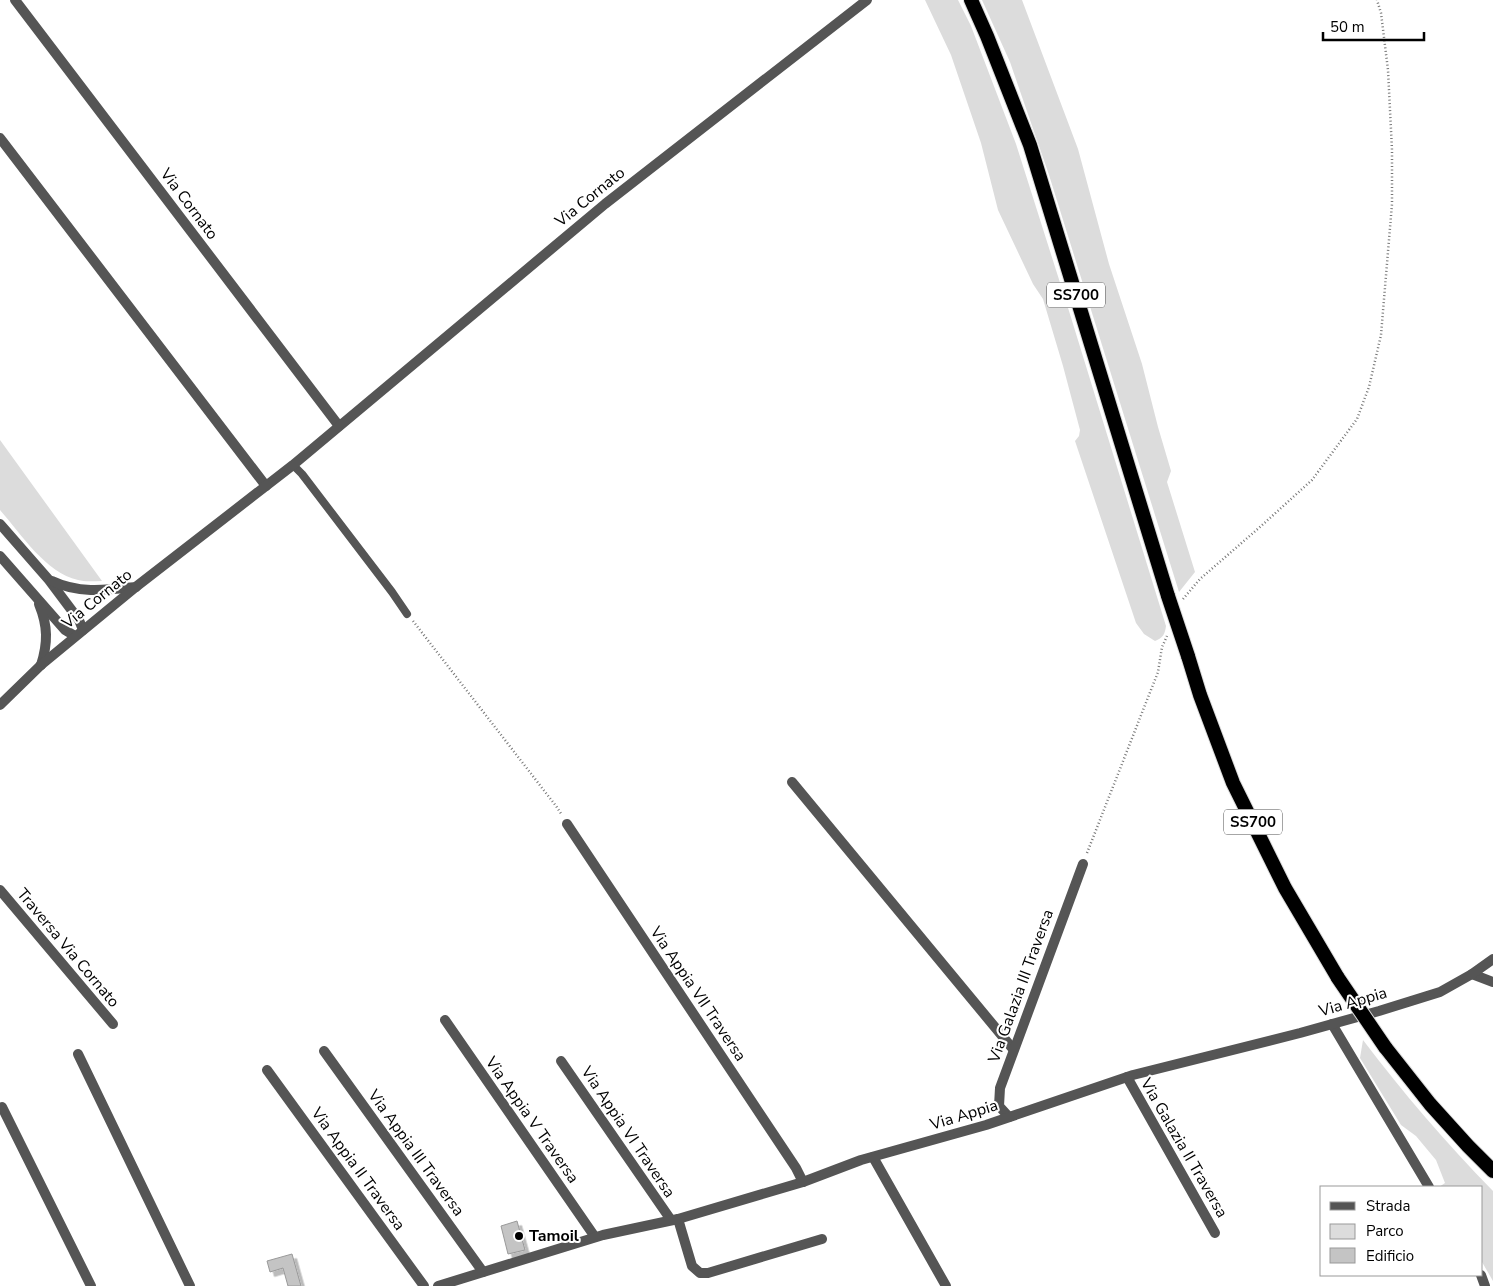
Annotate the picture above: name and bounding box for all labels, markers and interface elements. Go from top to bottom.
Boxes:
scale bar [1323,10,1424,42]
text: 50 m [1330,17,1365,37]
street label: Via Cornato [550,162,630,233]
street label: Via Cornato [154,163,223,244]
road number: SS700 [1047,282,1105,308]
street label: Via Cornato [57,564,137,635]
road number: SS700 [1224,810,1282,834]
street label: Traversa Via Cornato [12,884,124,1012]
street label: Via Galazia III Traversa [983,906,1059,1067]
street label: Via Appia VII Traversa [644,921,751,1066]
street label: Via Appia [1315,982,1390,1022]
street label: Via Appia V Traversa [479,1051,584,1188]
street label: Via Appia VI Traversa [575,1061,680,1202]
street label: Via Galazia II Traversa [1135,1073,1233,1222]
street label: Via Appia III Traversa [362,1085,469,1221]
street label: Via Appia [926,1094,1001,1136]
street label: Via Appia II Traversa [305,1102,410,1235]
legend [1320,1186,1483,1276]
text: Strada [1366,1196,1410,1216]
text: Parco [1366,1221,1404,1241]
place label: Tamoil [529,1225,579,1247]
marker: Tamoil [513,1230,525,1242]
text: Edificio [1366,1246,1414,1266]

